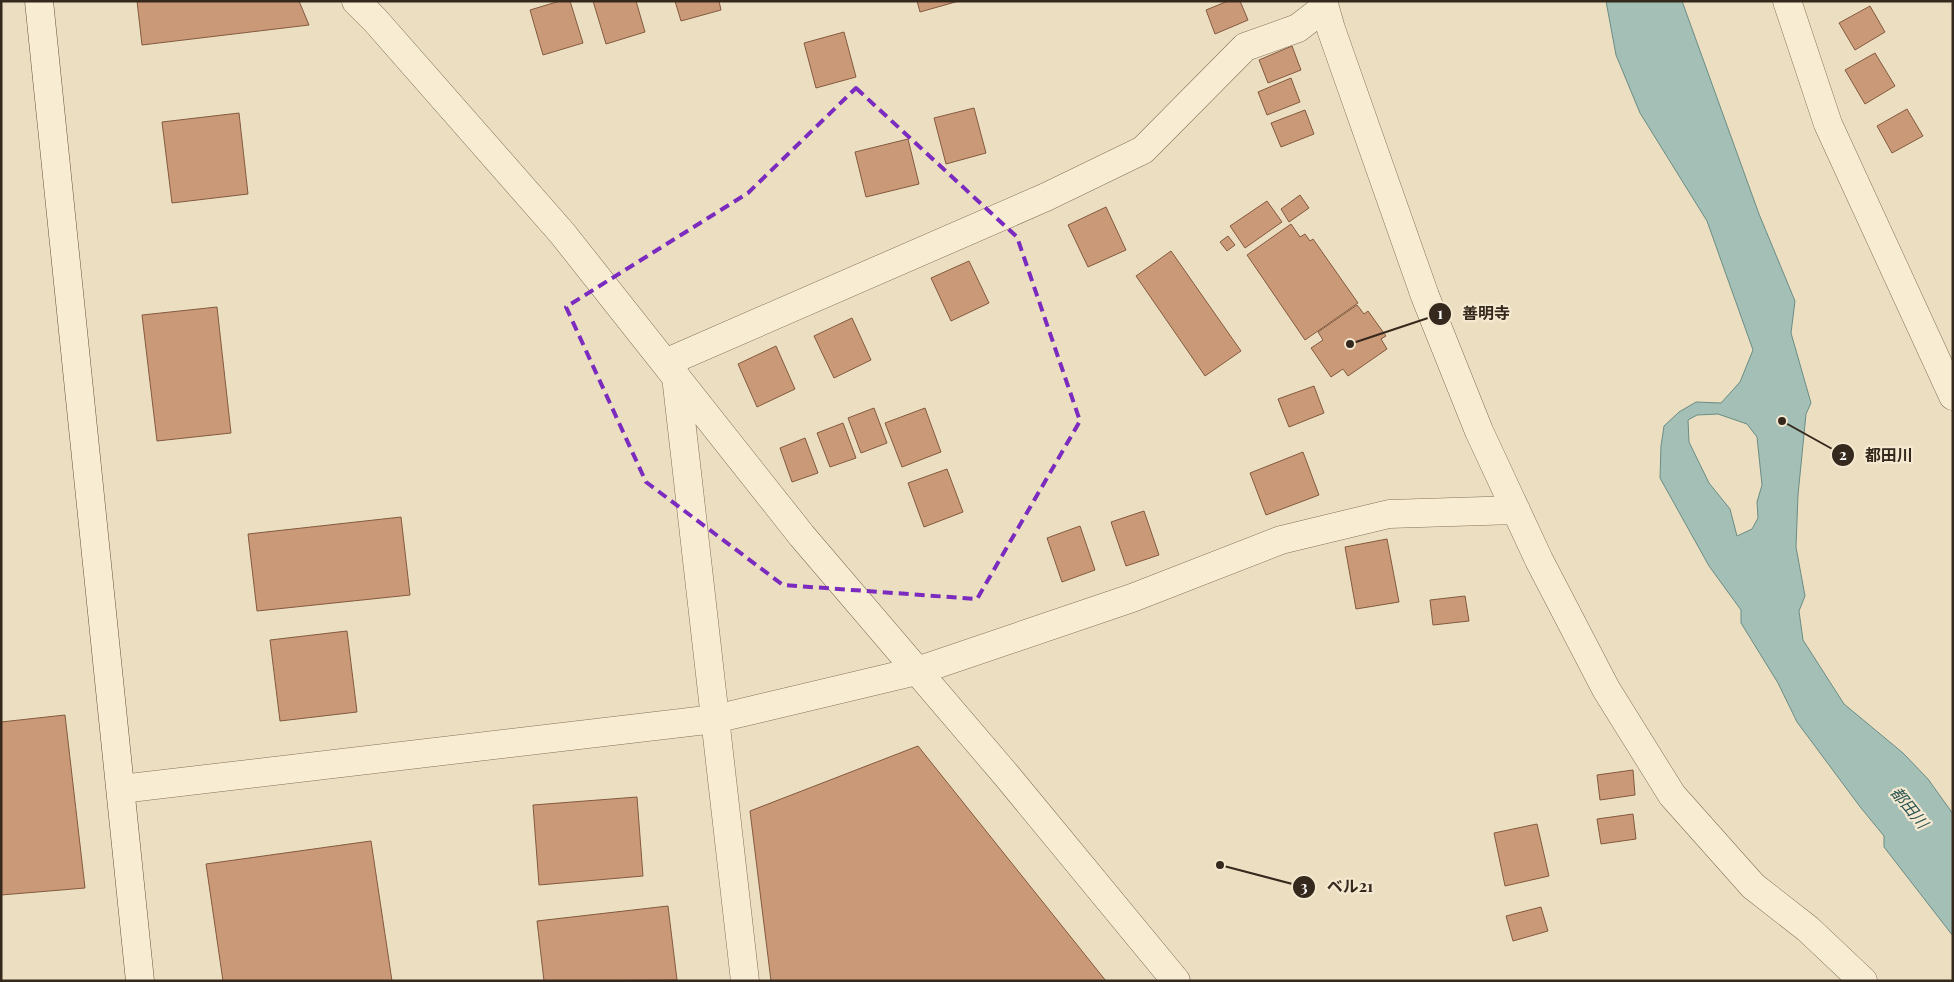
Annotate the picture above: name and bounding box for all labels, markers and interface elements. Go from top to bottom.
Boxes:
callout: 善明寺 [1427,298,1520,329]
text: 善明寺 [1462,302,1510,323]
text: 1 [1437,303,1443,323]
callout: 都田川 [1830,440,1923,471]
text: 2 [1839,444,1847,464]
text: 都田川 [1865,444,1913,465]
water label: 都田川 [1887,782,1935,834]
callout: ベル21 [1292,871,1383,902]
text: ベル21 [1327,875,1373,896]
text: 3 [1300,876,1308,896]

